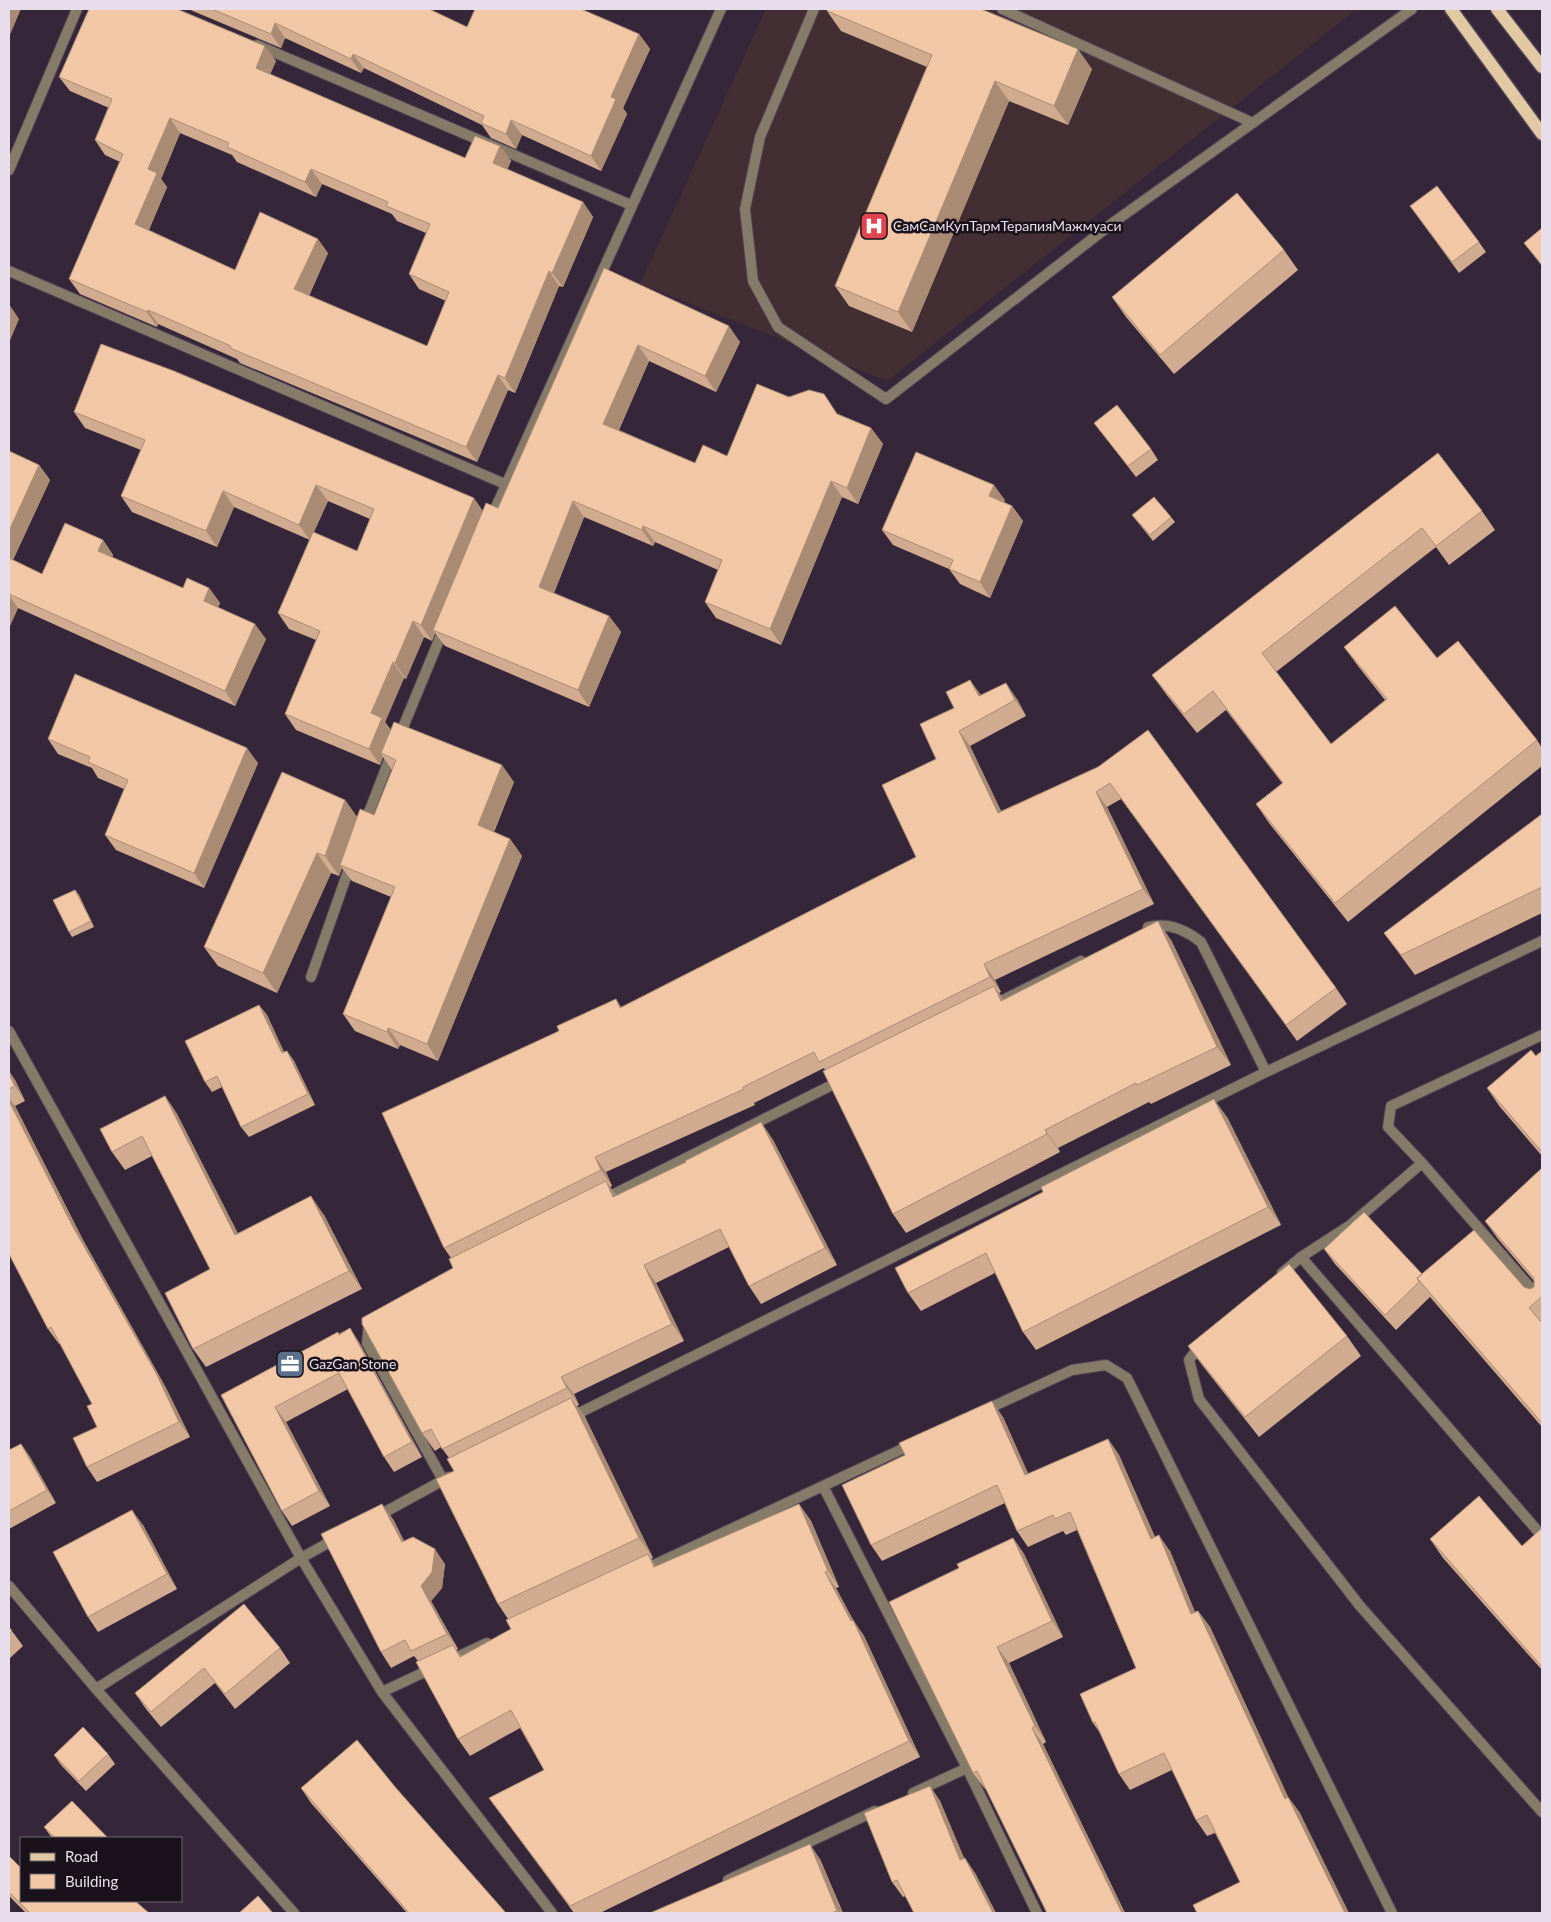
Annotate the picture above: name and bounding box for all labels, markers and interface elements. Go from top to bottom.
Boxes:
hospital icon: СамСамКупТармТерапияМажмуаси [859,211,889,241]
place label: СамСамКупТармТерапияМажмуаси [893,217,1122,234]
office icon: GazGan Stone [275,1349,305,1379]
place label: GazGan Stone [309,1355,396,1372]
legend [20,1837,182,1902]
text: Road [65,1847,98,1865]
text: Building [65,1872,118,1890]

